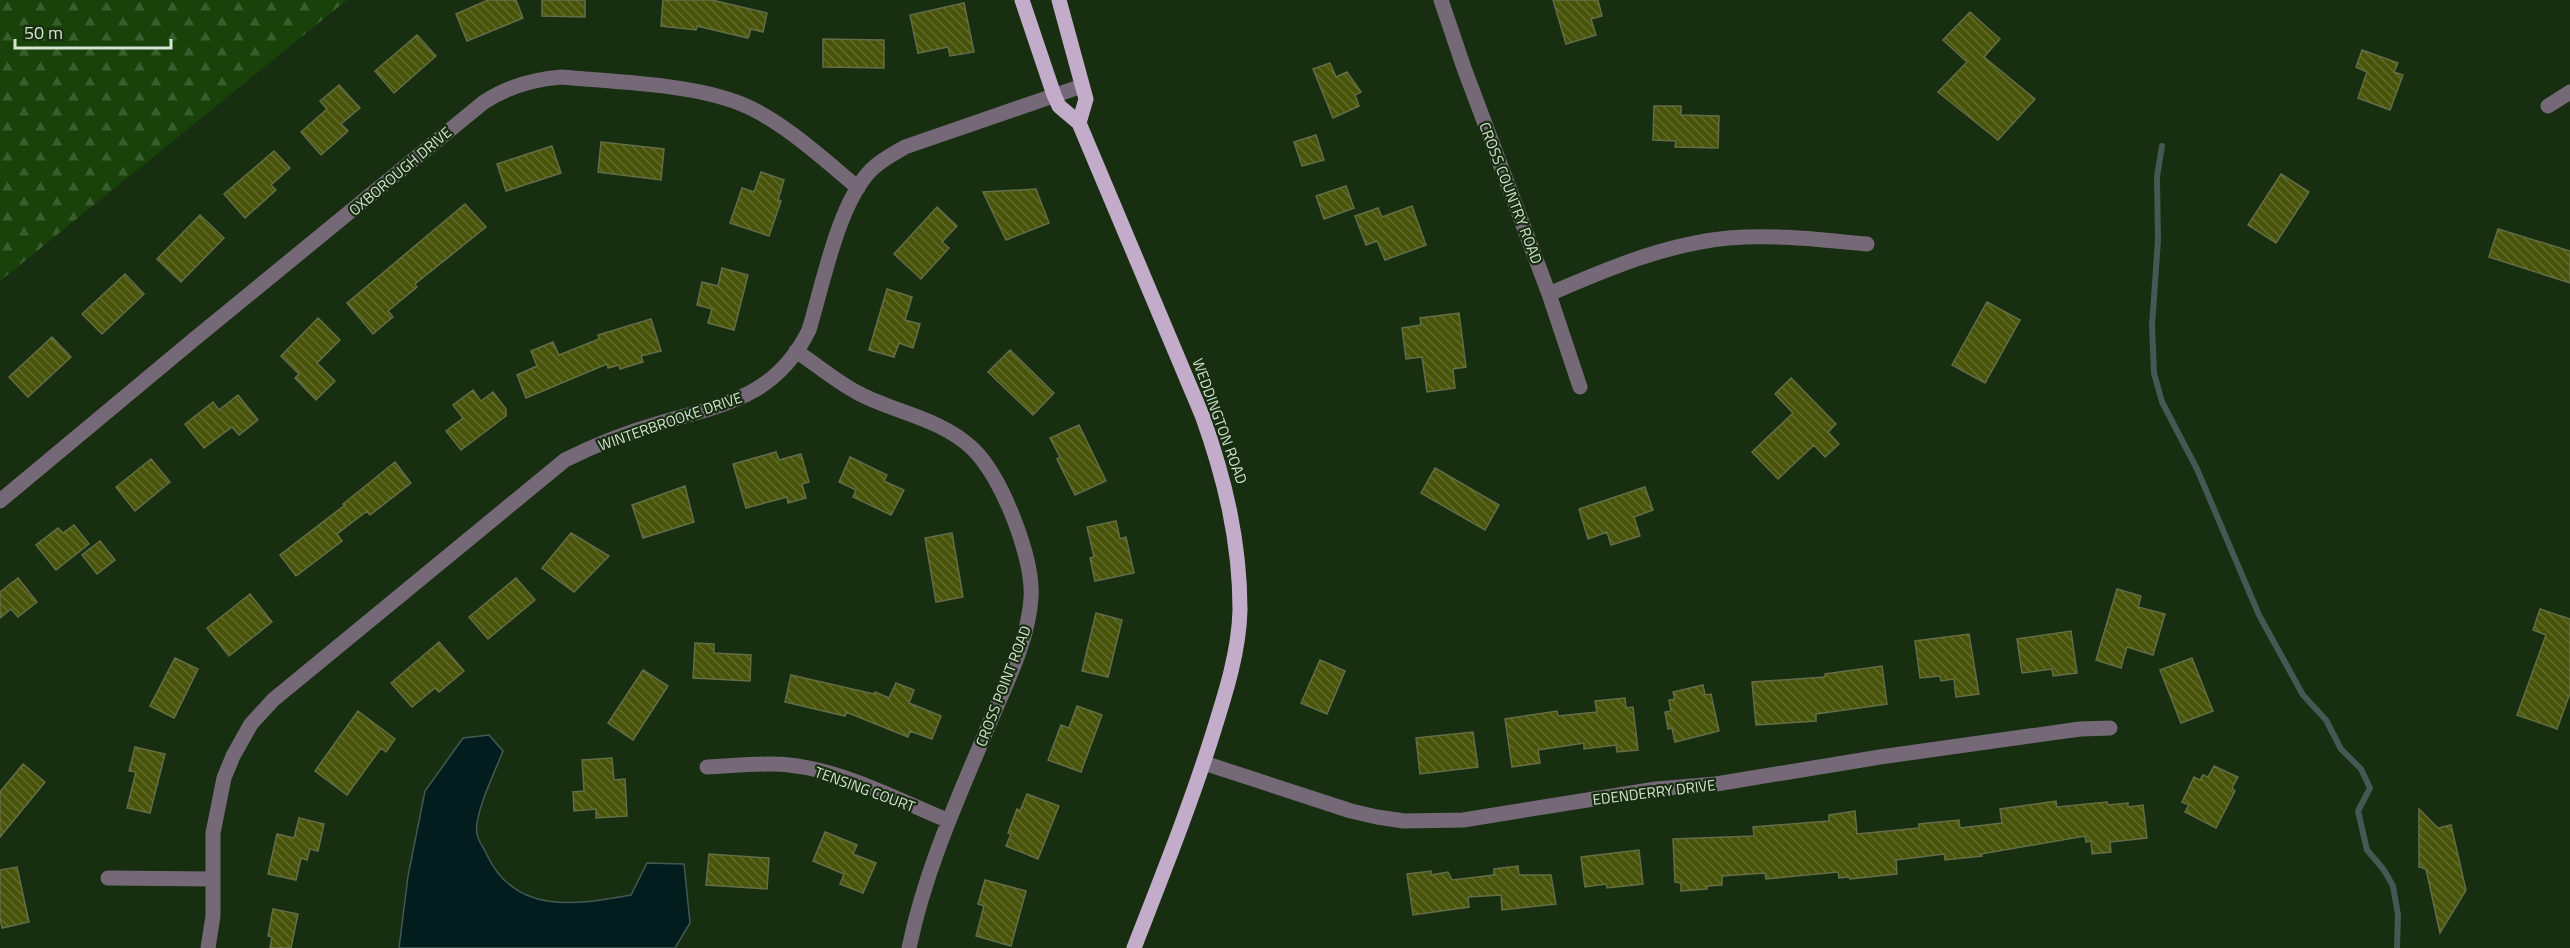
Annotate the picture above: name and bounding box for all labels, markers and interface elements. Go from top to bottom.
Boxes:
scale bar [15,12,171,50]
text: 50 m [24,19,63,46]
street label: CROSS COUNTRY ROAD [1473,119,1549,267]
street label: OXBOROUGH DRIVE [343,121,457,221]
street label: WEDDINGTON ROAD [1187,355,1253,487]
street label: WINTERBROOKE DRIVE [595,386,745,456]
street label: CROSS POINT ROAD [969,622,1037,750]
street label: TENSING COURT [812,760,919,818]
street label: EDENDERRY DRIVE [1591,773,1717,811]

